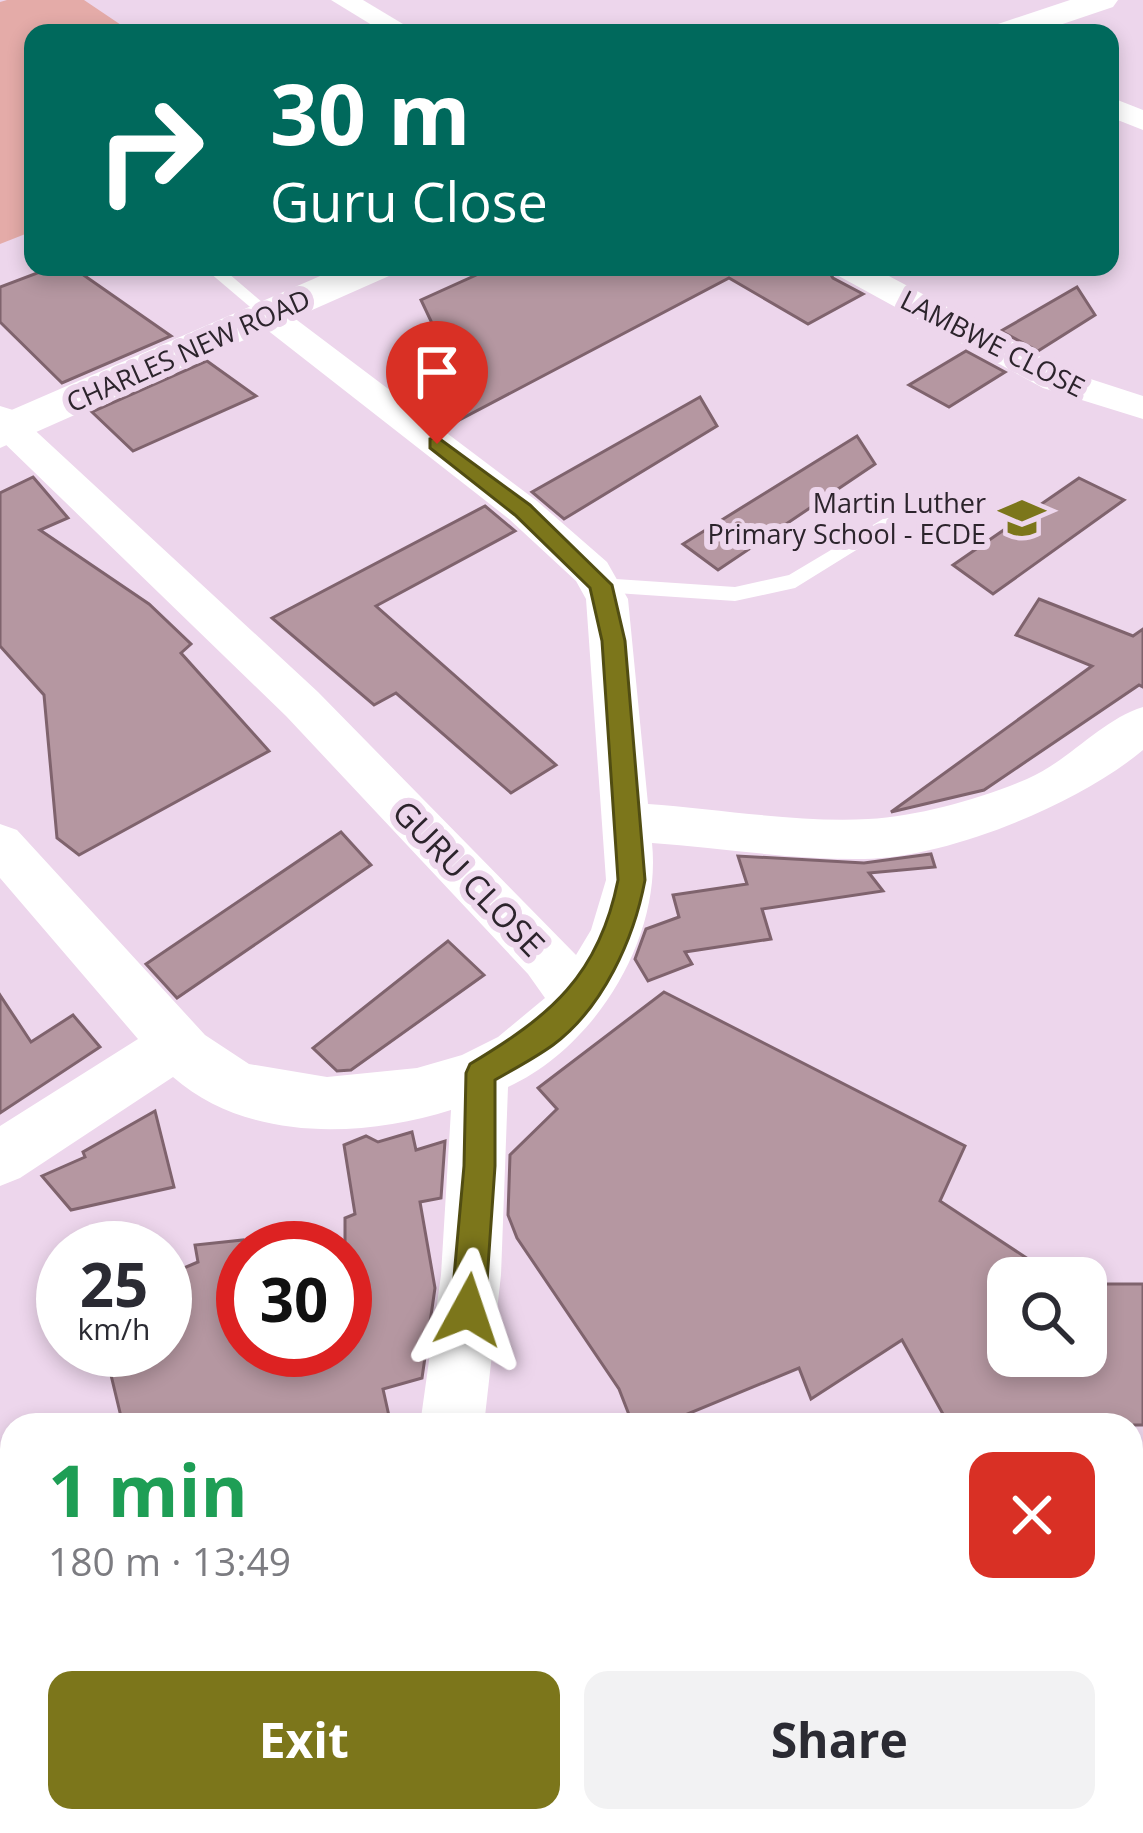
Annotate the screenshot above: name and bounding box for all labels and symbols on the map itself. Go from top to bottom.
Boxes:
street label: CHARLES NEW ROAD [60,280,316,420]
street label: LAMBWE CLOSE [895,281,1091,405]
pin [386,321,488,444]
place label: Martin Luther Primary School - ECDE [707,484,986,552]
school or university icon: Martin Luther Primary School - ECDE [997,493,1047,543]
street label: GURU CLOSE [383,790,555,966]
speed limit sign: 30 [216,1221,372,1377]
position arrow [405,1247,531,1373]

